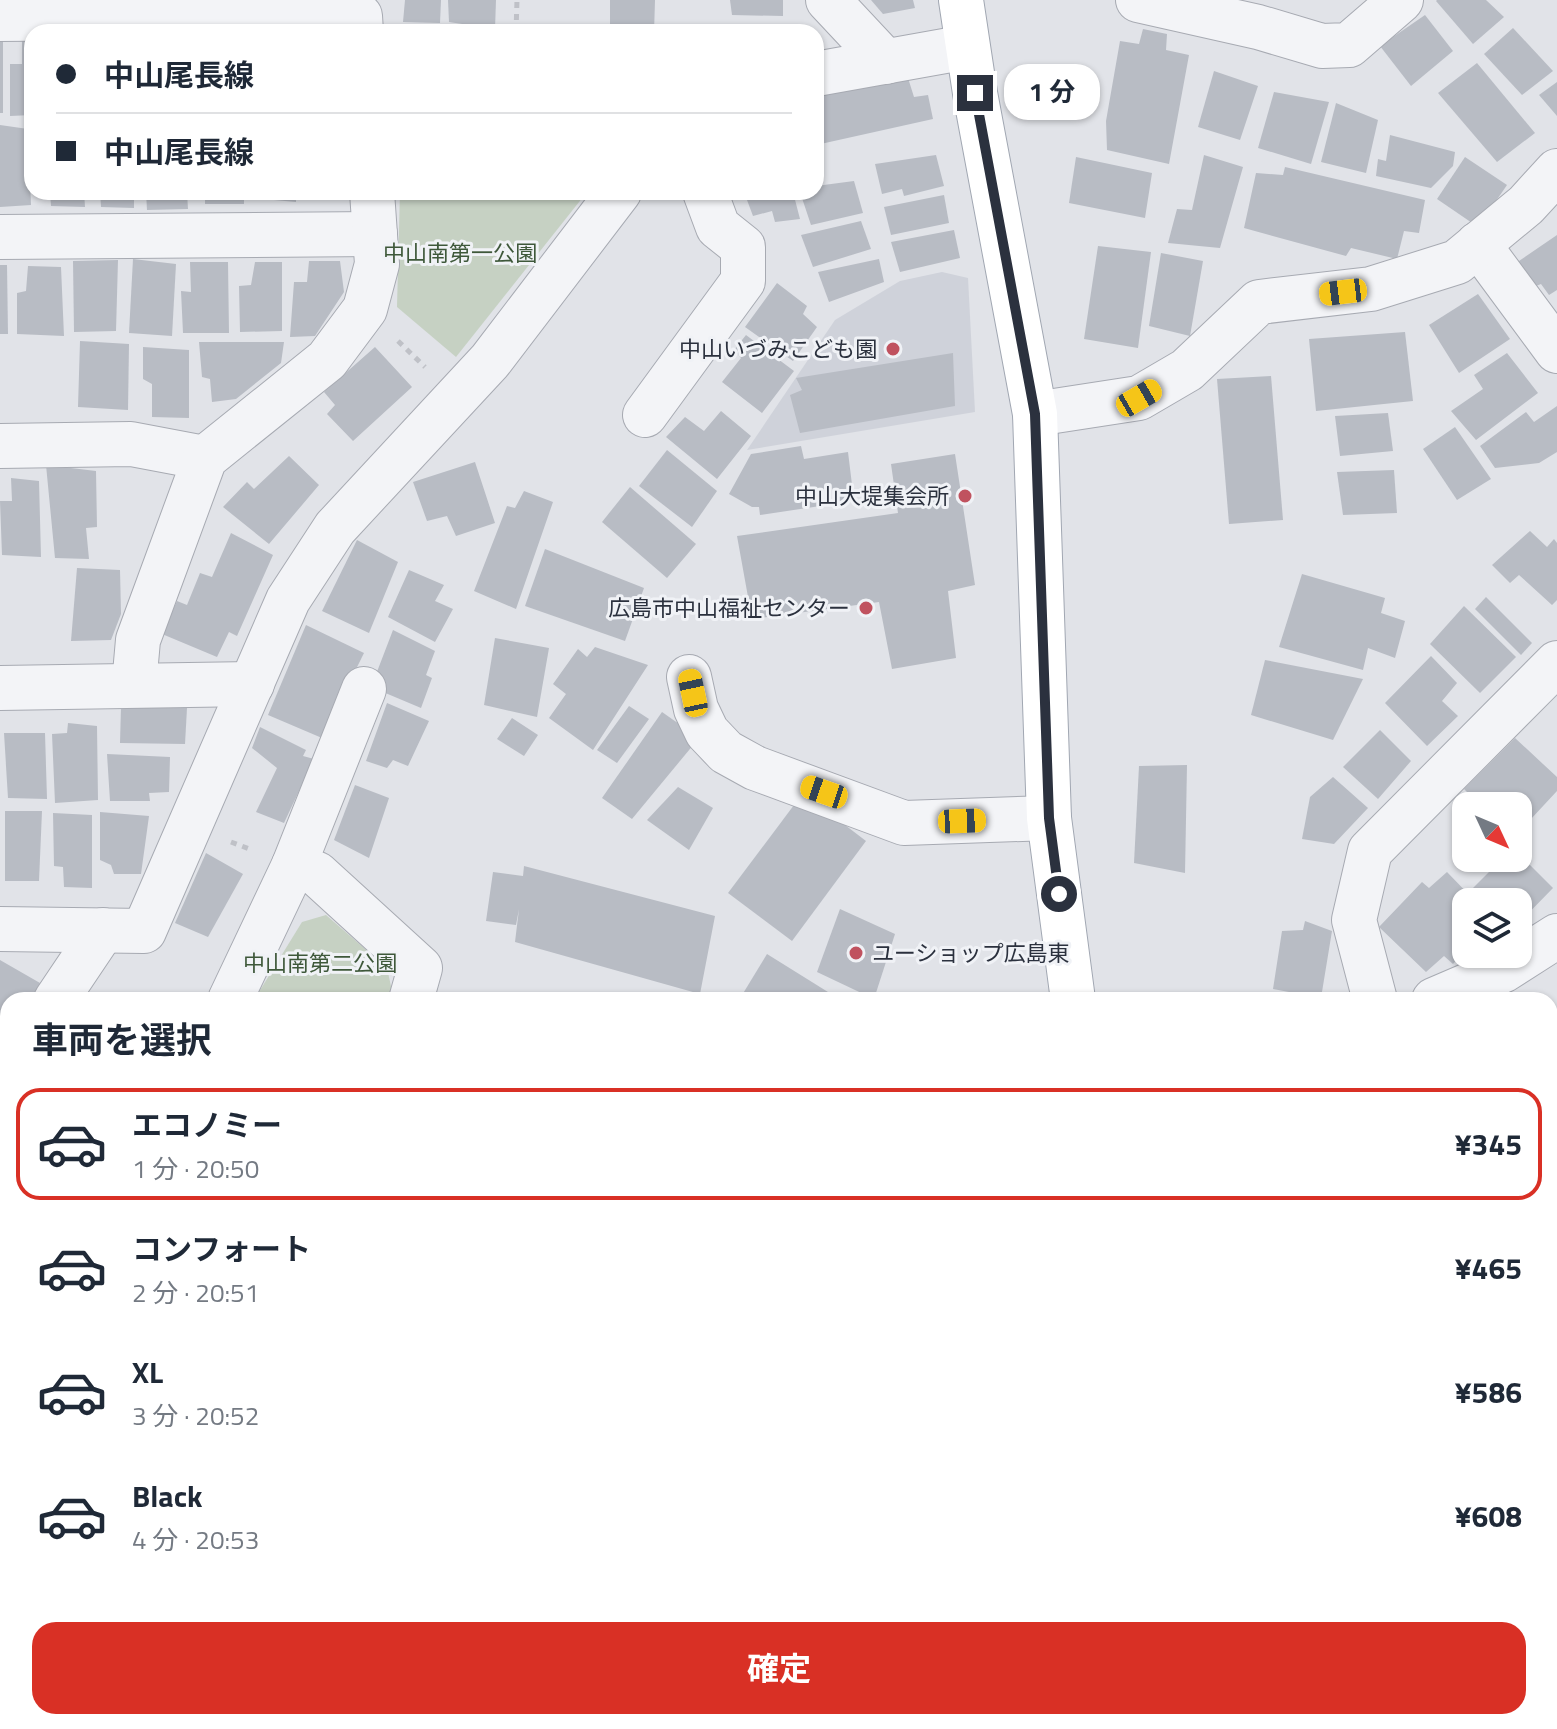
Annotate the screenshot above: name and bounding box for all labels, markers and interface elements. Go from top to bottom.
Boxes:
text: 中山尾長線 [104,52,254,98]
callout: 1 分 [1003,65,1099,121]
text: 1 分 [1029,72,1075,111]
route end [957,75,993,111]
text: 中山尾長線 [104,129,254,175]
park label: 中山南第一公園 [383,236,537,270]
car [1318,277,1368,307]
place label: 中山いづみこども園 [679,332,877,366]
marker: 中山いづみこども園 [884,340,902,358]
car [1112,376,1166,420]
place label: 中山大堤集会所 [795,479,949,513]
marker: 中山大堤集会所 [956,487,974,505]
place label: 広島市中山福祉センター [608,591,850,625]
marker: 広島市中山福祉センター [857,599,875,617]
car [676,667,710,719]
car [797,773,851,811]
north arrow [1452,792,1532,872]
map controls [1452,792,1532,968]
car [938,808,986,834]
route start [1041,876,1077,912]
button: layers [1452,888,1532,968]
place label: ユーショップ広島東 [872,936,1070,970]
marker: ユーショップ広島東 [847,944,865,962]
park label: 中山南第二公園 [243,946,397,980]
text: 車両を選択 [32,1012,212,1067]
text: エコノミー [132,1102,282,1148]
icon: car [36,1108,108,1180]
text: ¥345 [1455,1121,1522,1167]
text: 1 分 · 20:50 [132,1149,259,1188]
text: コンフォート [132,1226,311,1272]
icon: car [36,1232,108,1304]
text: ¥465 [1455,1245,1522,1291]
text: 2 分 · 20:51 [132,1273,259,1312]
text: XL [132,1349,163,1395]
icon: car [36,1356,108,1428]
text: ¥586 [1455,1369,1522,1415]
text: 3 分 · 20:52 [132,1396,259,1435]
text: Black [132,1473,203,1519]
icon: car [36,1480,108,1552]
text: ¥608 [1455,1493,1522,1539]
text: 4 分 · 20:53 [132,1520,259,1559]
button: 確定 [32,1622,1526,1714]

